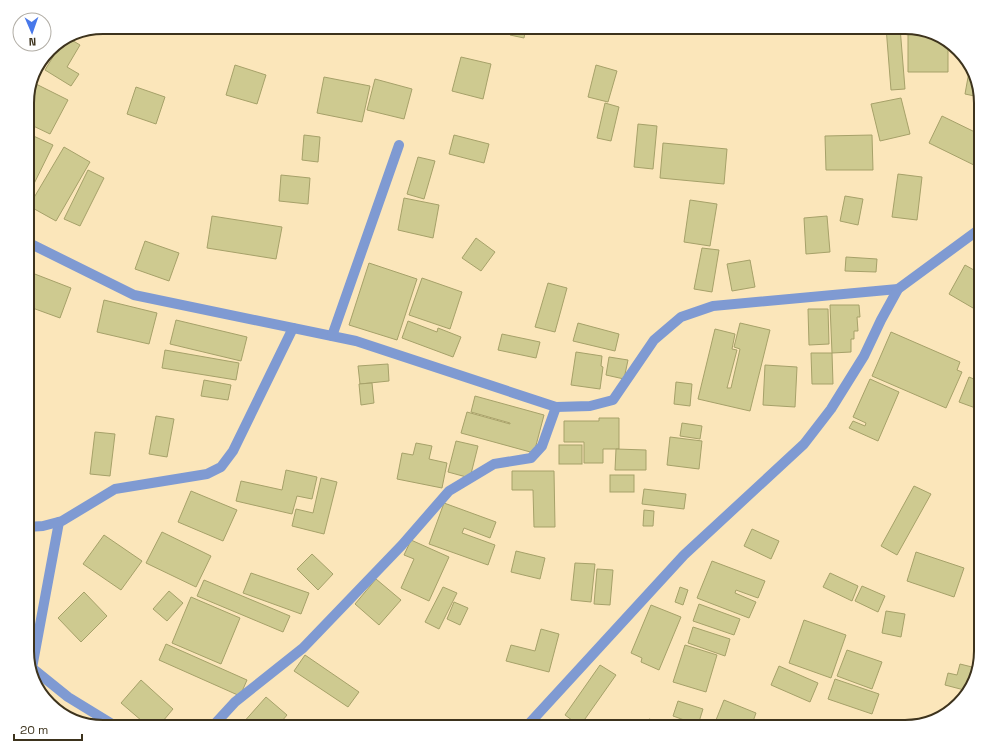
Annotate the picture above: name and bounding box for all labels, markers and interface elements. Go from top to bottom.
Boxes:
north arrow [12,12,52,52]
text: N [28,35,36,49]
scale bar [14,716,82,742]
text: 20 m [20,722,48,738]

